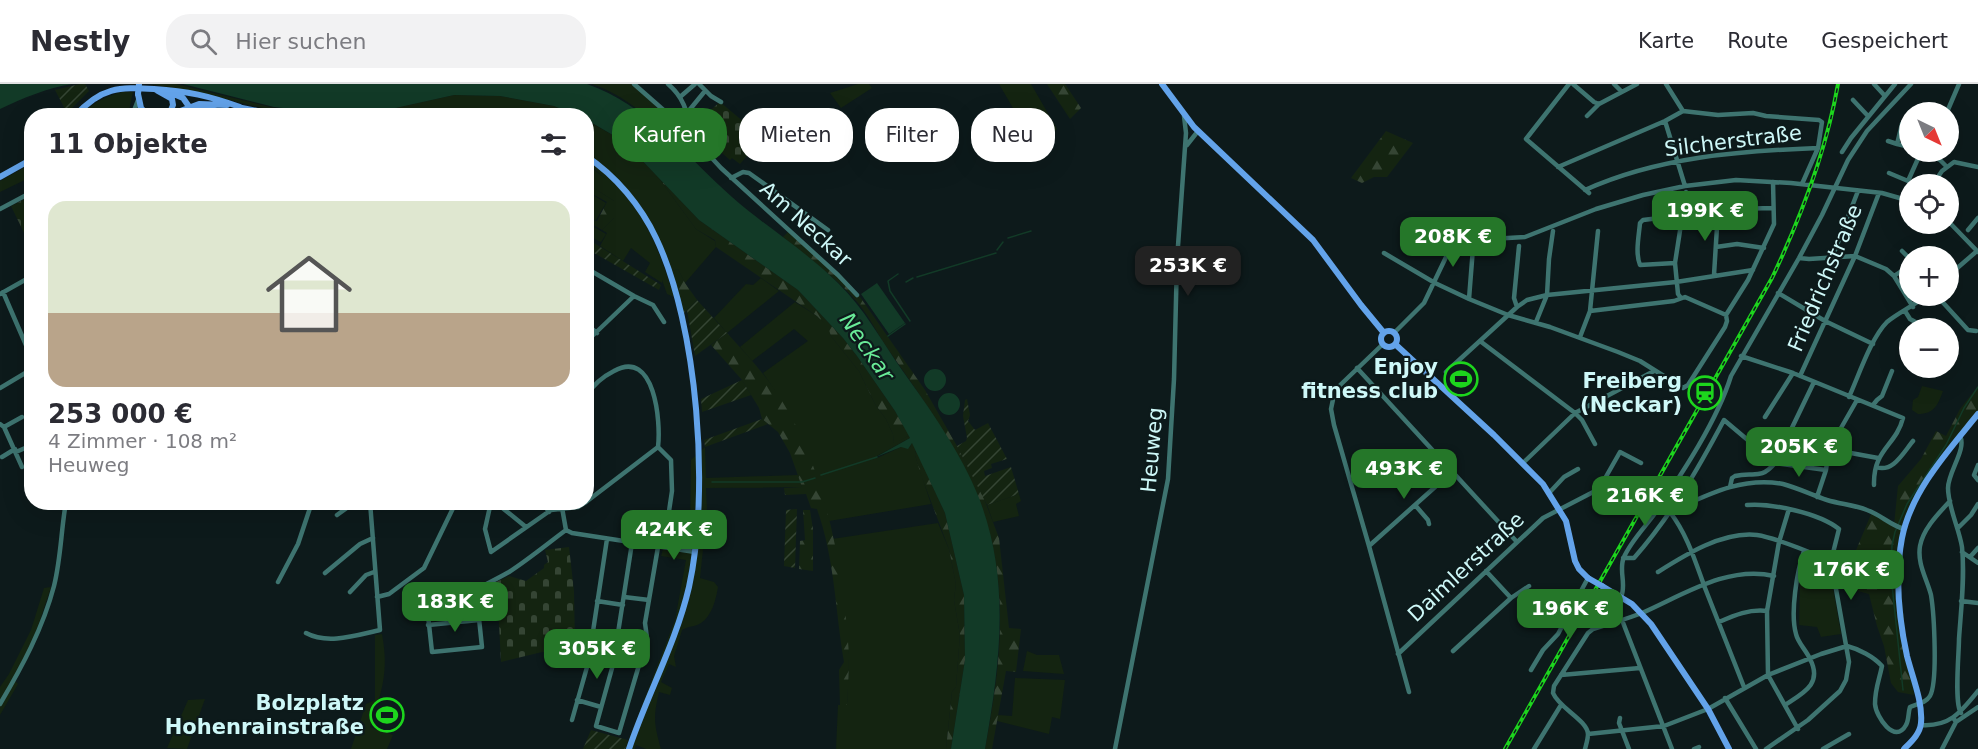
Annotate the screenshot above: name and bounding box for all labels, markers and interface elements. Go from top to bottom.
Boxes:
search box [166,14,586,68]
text: Nestly [30,25,130,58]
icon: search [187,25,220,58]
text: Hier suchen [235,29,366,54]
text: Karte [1638,29,1694,53]
text: Route [1727,29,1788,53]
text: Gespeichert [1821,29,1948,53]
north arrow [1899,102,1959,162]
map controls [1899,102,1959,378]
chip: Kaufen [612,108,727,162]
chip: Mieten [739,108,853,162]
chip: Filter [865,108,959,162]
chip: Neu [971,108,1055,162]
street label: Silcherstraße [1663,121,1803,161]
icon: filters [537,128,570,161]
text: 11 Objekte [48,129,208,159]
button: locate [1899,174,1959,234]
street label: Am Neckar [755,177,857,272]
pin: 199K € [1656,191,1754,242]
text: 199K € [1666,198,1744,222]
street label: Friedrichstraße [1783,201,1867,355]
pin: 208K € [1404,217,1502,268]
text: 208K € [1414,224,1492,248]
icon: home [255,240,363,348]
pin: 253K € [1139,246,1237,297]
button: + [1899,246,1959,306]
text: 253K € [1149,253,1227,277]
water label: Neckar [835,308,901,387]
button: − [1899,318,1959,378]
place label: Enjoy fitness club [1301,355,1438,403]
sports icon: Enjoy fitness club [1443,361,1479,397]
place label: Freiberg (Neckar) [1580,369,1682,417]
station icon: Freiberg (Neckar) [1687,375,1723,411]
text: 253 000 € [48,399,193,429]
street label: Heuweg [1136,406,1168,494]
pin: 205K € [1750,427,1848,478]
text: 4 Zimmer · 108 m² [48,429,237,453]
text: 205K € [1760,434,1838,458]
pin: 493K € [1355,449,1453,500]
text: Heuweg [48,453,129,477]
text: 493K € [1365,456,1443,480]
pin: 216K € [1596,476,1694,527]
text: 216K € [1606,483,1684,507]
street label: Daimlerstraße [1403,507,1529,627]
pin: 424K € [625,510,723,561]
text: 424K € [635,517,713,541]
pin: 176K € [1802,550,1900,601]
text: 176K € [1812,557,1890,581]
pin: 183K € [406,582,504,633]
text: 183K € [416,589,494,613]
pin: 196K € [1521,589,1619,640]
text: 196K € [1531,596,1609,620]
pin: 305K € [548,629,646,680]
text: 305K € [558,636,636,660]
place label: Bolzplatz Hohenrainstraße [165,691,364,739]
sports icon: Bolzplatz Hohenrainstraße [369,697,405,733]

